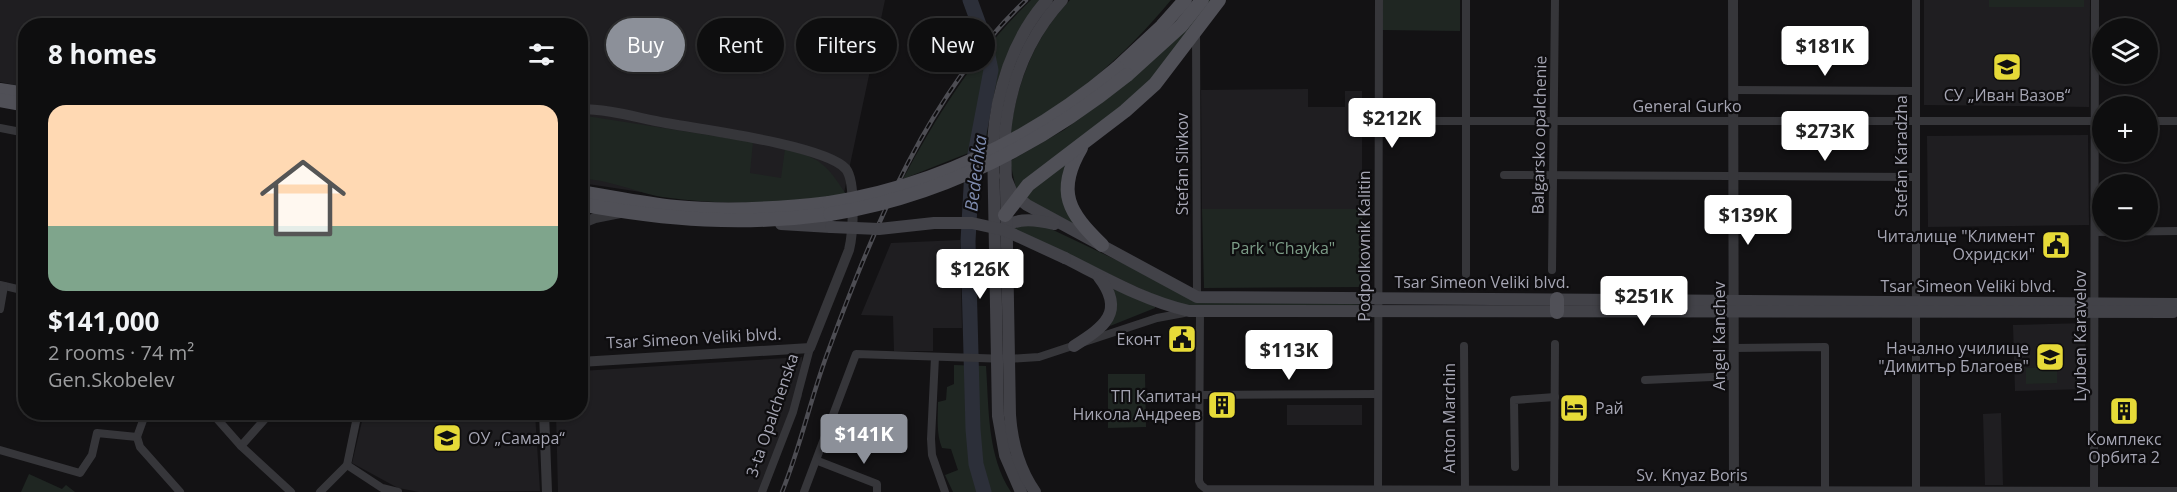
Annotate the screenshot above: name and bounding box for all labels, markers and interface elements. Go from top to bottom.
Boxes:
chip: Buy [606,18,685,72]
chip: Rent [697,18,784,72]
chip: Filters [796,18,897,72]
chip: New [909,18,995,72]
map controls [2092,18,2158,240]
button: layers [2092,18,2158,84]
pin: $181K [1783,26,1867,77]
text: $181K [1795,32,1855,59]
text: 8 homes [48,36,157,72]
icon: filters [525,38,558,71]
school or university icon: СУ „Иван Вазов“ [1991,51,2023,83]
street label: Balgarsko opalchenie [1527,55,1551,215]
place label: СУ „Иван Вазов“ [1944,84,2071,106]
street label: General Gurko [1632,95,1742,117]
street label: Stefan Karadzha [1890,95,1912,217]
button: + [2092,96,2158,162]
pin: $212K [1350,98,1434,149]
text: $212K [1362,104,1422,131]
pin: $273K [1783,111,1867,162]
street label: Stefan Slivkov [1171,113,1193,215]
text: $273K [1795,117,1855,144]
water label: Bedechka [958,134,992,212]
icon: home [249,144,357,252]
street label: Podpolkovnik Kalitin [1353,170,1375,322]
button: − [2092,174,2158,240]
pin: $139K [1706,195,1790,246]
text: $139K [1718,201,1778,228]
place label: Читалище "Климент Охридски" [1877,225,2035,265]
public building icon: Читалище "Климент Охридски" [2040,229,2072,261]
park label: Park "Chayka" [1231,237,1335,259]
pin: $126K [938,249,1022,300]
text: $126K [950,255,1010,282]
street label: Lyuben Karavelov [2069,270,2091,402]
street label: Tsar Simeon Veliki blvd. [1394,271,1570,293]
street label: Tsar Simeon Veliki blvd. [1880,275,2056,297]
pin: $251K [1602,276,1686,327]
text: $251K [1614,282,1674,309]
street label: Angel Kanchev [1708,282,1730,390]
text: $141,000 [48,303,159,339]
street label: Tsar Simeon Veliki blvd. [606,322,782,354]
public building icon: Еконт [1166,323,1198,355]
place label: Еконт [1117,328,1161,350]
pin: $113K [1247,330,1331,381]
text: $113K [1259,336,1319,363]
place label: Начално училище "Димитър Благоев" [1878,337,2029,377]
text: 2 rooms · 74 m² [48,339,194,366]
school or university icon: Начално училище "Димитър Благоев" [2034,341,2066,373]
street label: 3-ta Opalchenska [741,350,803,480]
street label: Anton Marchin [1438,363,1460,473]
text: Gen.Skobelev [48,366,175,393]
place label: ТП Капитан Никола Андреев [1073,385,1201,425]
building icon: ТП Капитан Никола Андреев [1206,389,1238,421]
hotel icon: Рай [1558,392,1590,424]
building icon: Комплекс Орбита 2 [2108,395,2140,427]
place label: Рай [1595,397,1624,419]
pin: $141K [822,414,906,465]
text: $141K [834,420,894,447]
school or university icon: ОУ „Самара“ [431,422,463,454]
place label: ОУ „Самара“ [468,427,565,449]
place label: Комплекс Орбита 2 [2086,428,2162,468]
street label: Sv. Knyaz Boris [1636,464,1748,486]

